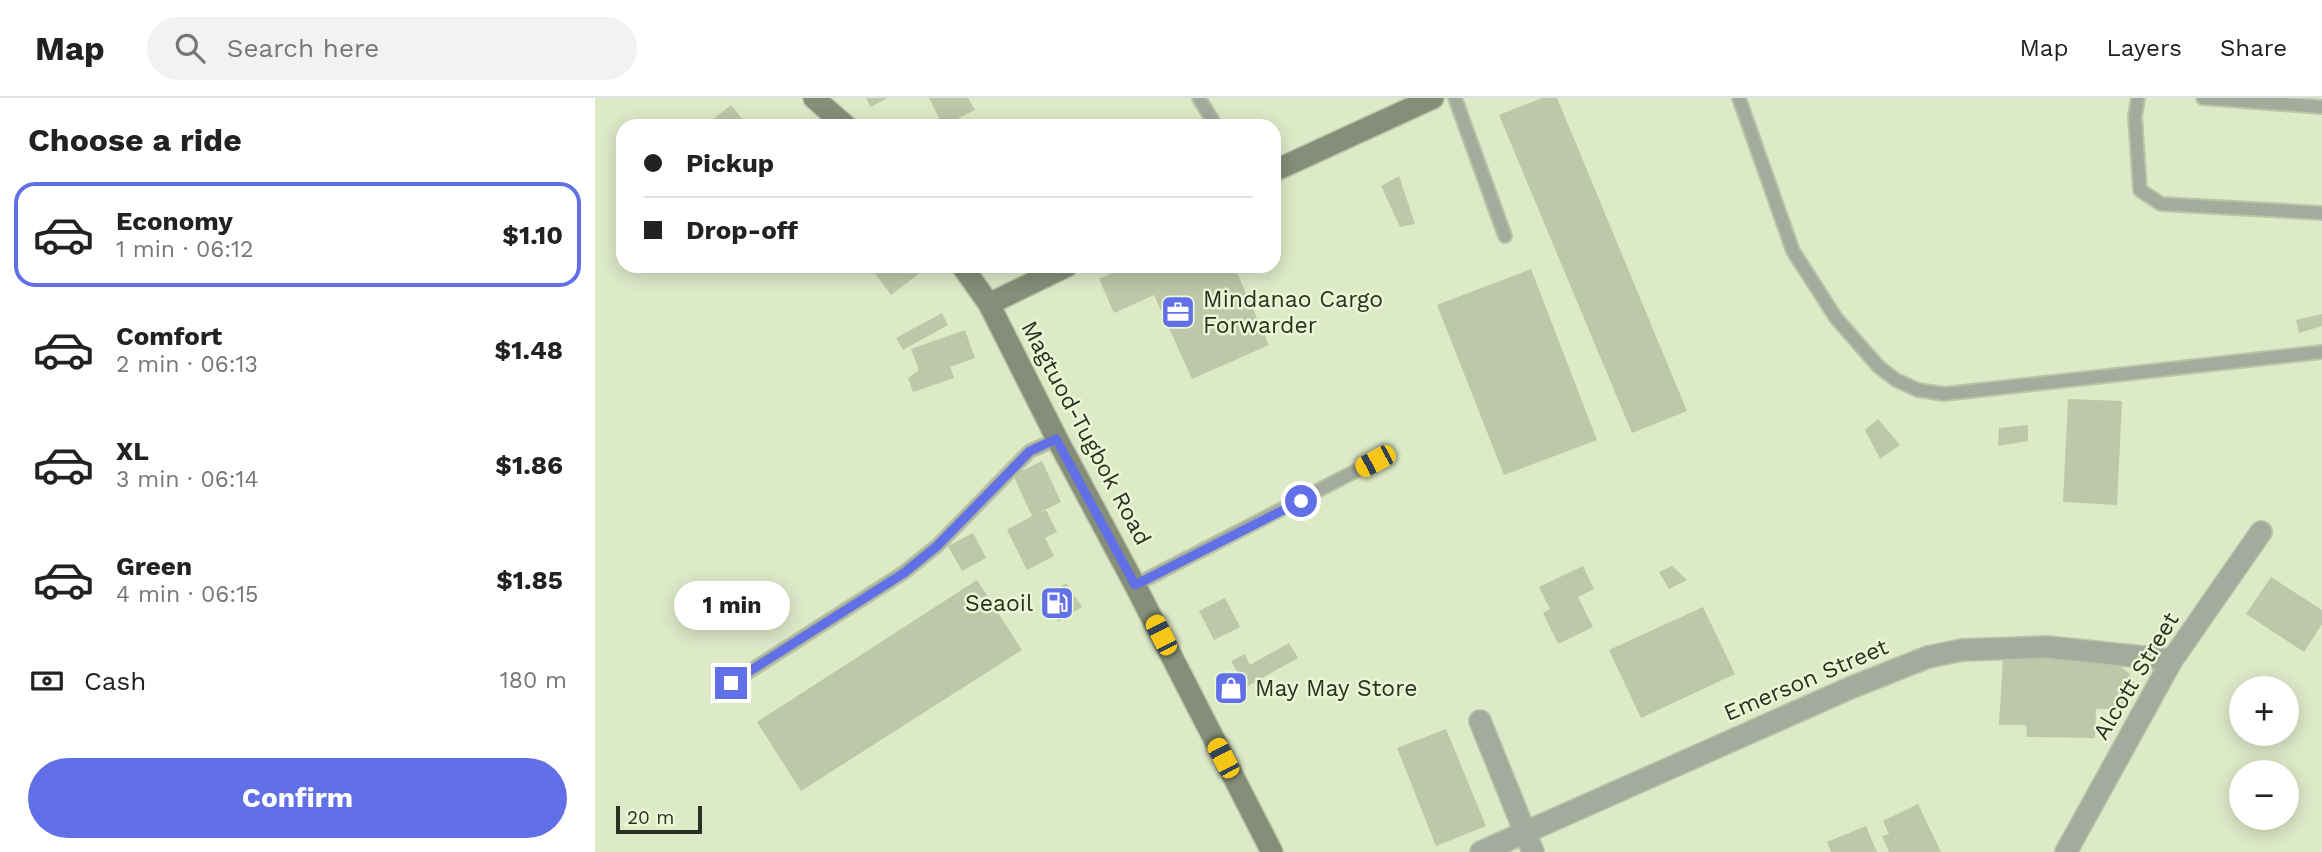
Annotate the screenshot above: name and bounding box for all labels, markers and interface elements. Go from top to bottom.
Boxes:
search box [147,17,637,80]
text: Map [35,29,105,68]
icon: search [171,29,209,67]
text: Search here [227,33,379,63]
text: Map [2020,34,2068,62]
text: Layers [2106,34,2182,62]
text: Share [2220,34,2287,62]
text: Choose a ride [28,121,242,159]
text: Pickup [686,148,774,178]
icon: car [32,203,95,266]
text: Economy [116,206,233,236]
text: Drop-off [686,215,798,245]
text: $1.10 [502,220,563,250]
text: 1 min · 06:12 [116,236,253,263]
place label: Mindanao Cargo Forwarder [1203,286,1383,339]
office icon: Mindanao Cargo Forwarder [1159,293,1197,331]
street label: Magtuod-Tugbok Road [1015,316,1157,550]
icon: car [32,318,95,381]
text: Comfort [116,321,222,351]
text: $1.48 [495,335,563,365]
text: 2 min · 06:13 [116,351,258,378]
icon: car [32,433,95,496]
text: XL [116,436,149,466]
car [1352,442,1399,480]
text: $1.86 [495,450,563,480]
text: 3 min · 06:14 [116,466,259,493]
route start [1285,485,1317,517]
icon: car [32,548,95,611]
text: Green [116,551,192,581]
text: $1.85 [496,565,563,595]
text: 4 min · 06:15 [116,581,259,608]
callout: 1 min [673,582,789,630]
fuel station icon: Seaoil [1038,584,1076,622]
place label: Seaoil [965,590,1033,617]
text: 1 min [702,592,762,619]
street label: Alcott Street [2087,607,2185,744]
car [1143,612,1180,658]
street label: Emerson Street [1720,633,1893,727]
icon: cash [28,662,66,700]
text: Cash [84,666,146,696]
text: 180 m [500,667,567,694]
route end [715,667,747,699]
shop icon: May May Store [1212,669,1250,707]
place label: May May Store [1255,675,1417,702]
map controls [2229,676,2299,830]
button: + [2229,676,2299,746]
car [1204,735,1243,781]
button: Confirm [28,758,567,838]
button: − [2229,760,2299,830]
scale bar [616,803,702,835]
text: 20 m [627,806,674,829]

